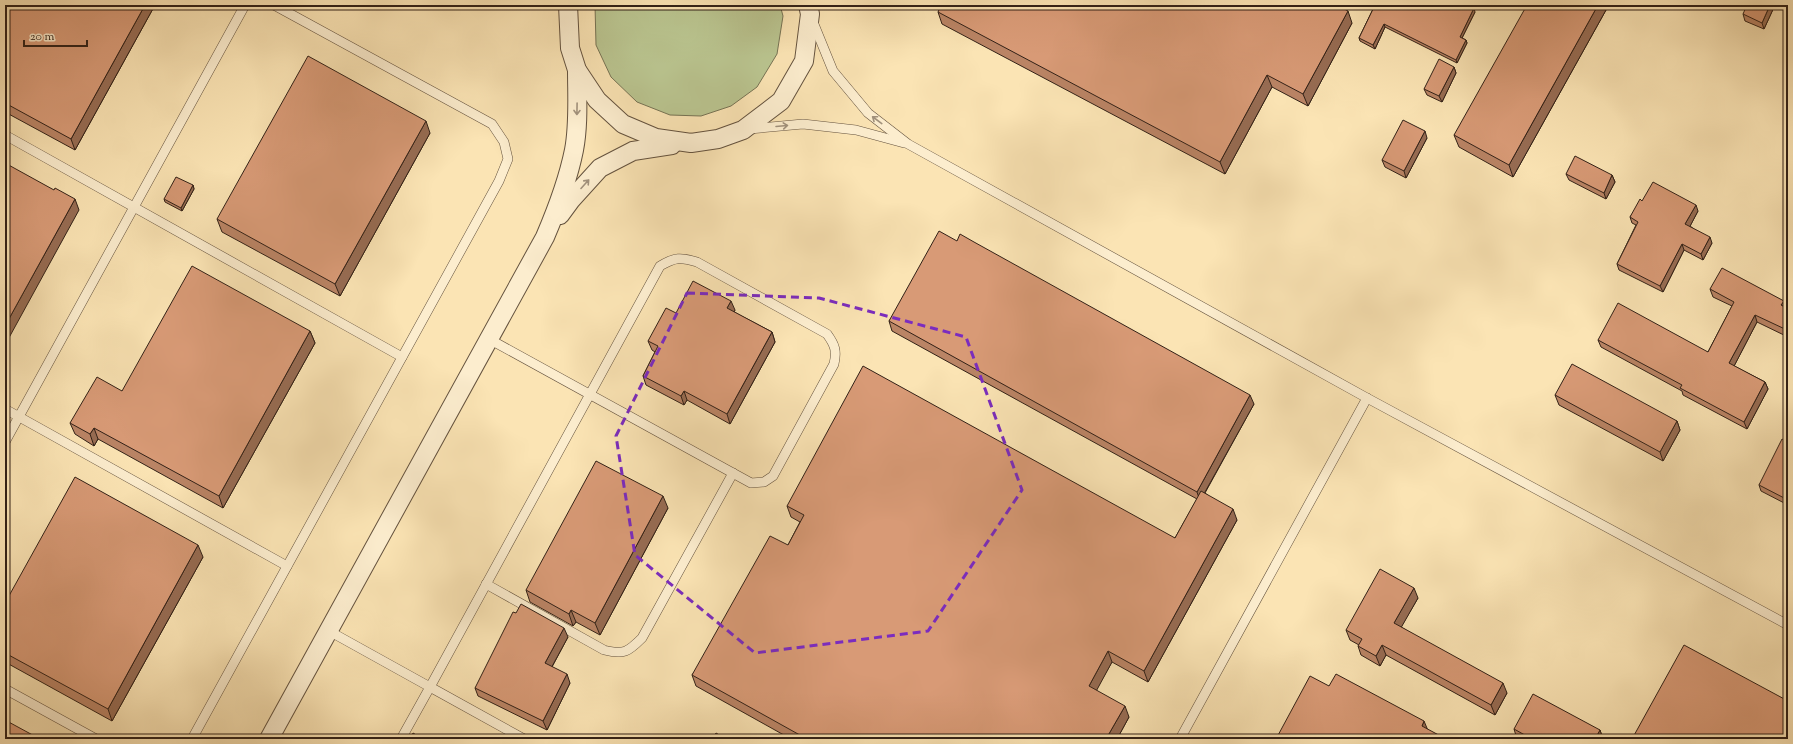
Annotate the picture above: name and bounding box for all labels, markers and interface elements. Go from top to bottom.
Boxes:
scale bar [24,22,87,48]
text: 20 m [30,28,55,46]
one-way arrow [573,102,581,115]
one-way arrow [872,116,883,124]
one-way arrow [775,122,788,129]
one-way arrow [581,179,590,189]

